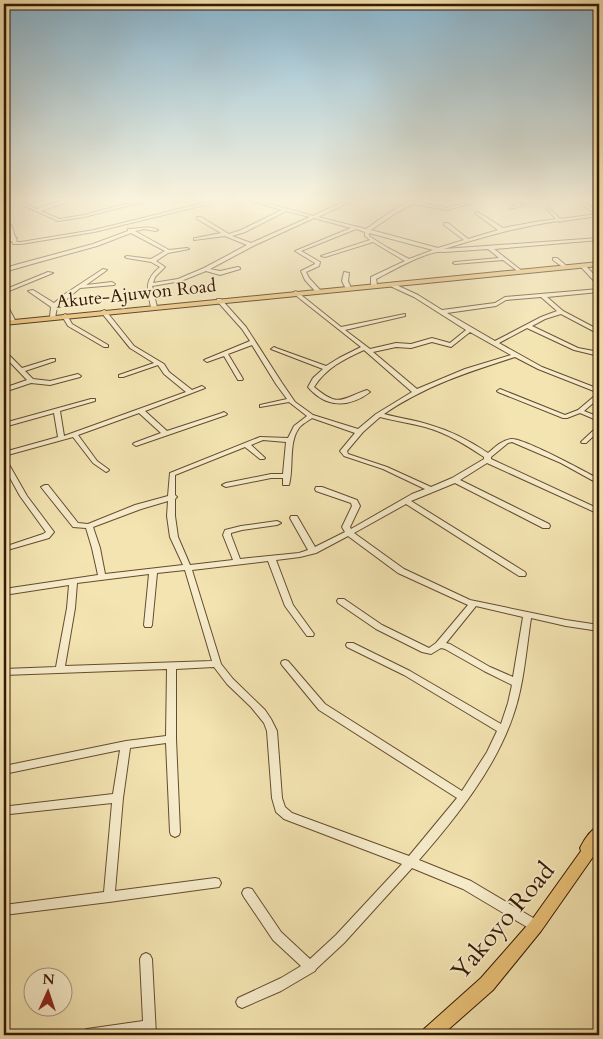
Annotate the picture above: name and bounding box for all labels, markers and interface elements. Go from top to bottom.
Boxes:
street label: Akute-Ajuwon Road [55,273,218,315]
street label: Yakoyo Road [443,854,563,987]
north arrow [22,966,72,1016]
text: N [42,970,55,989]

